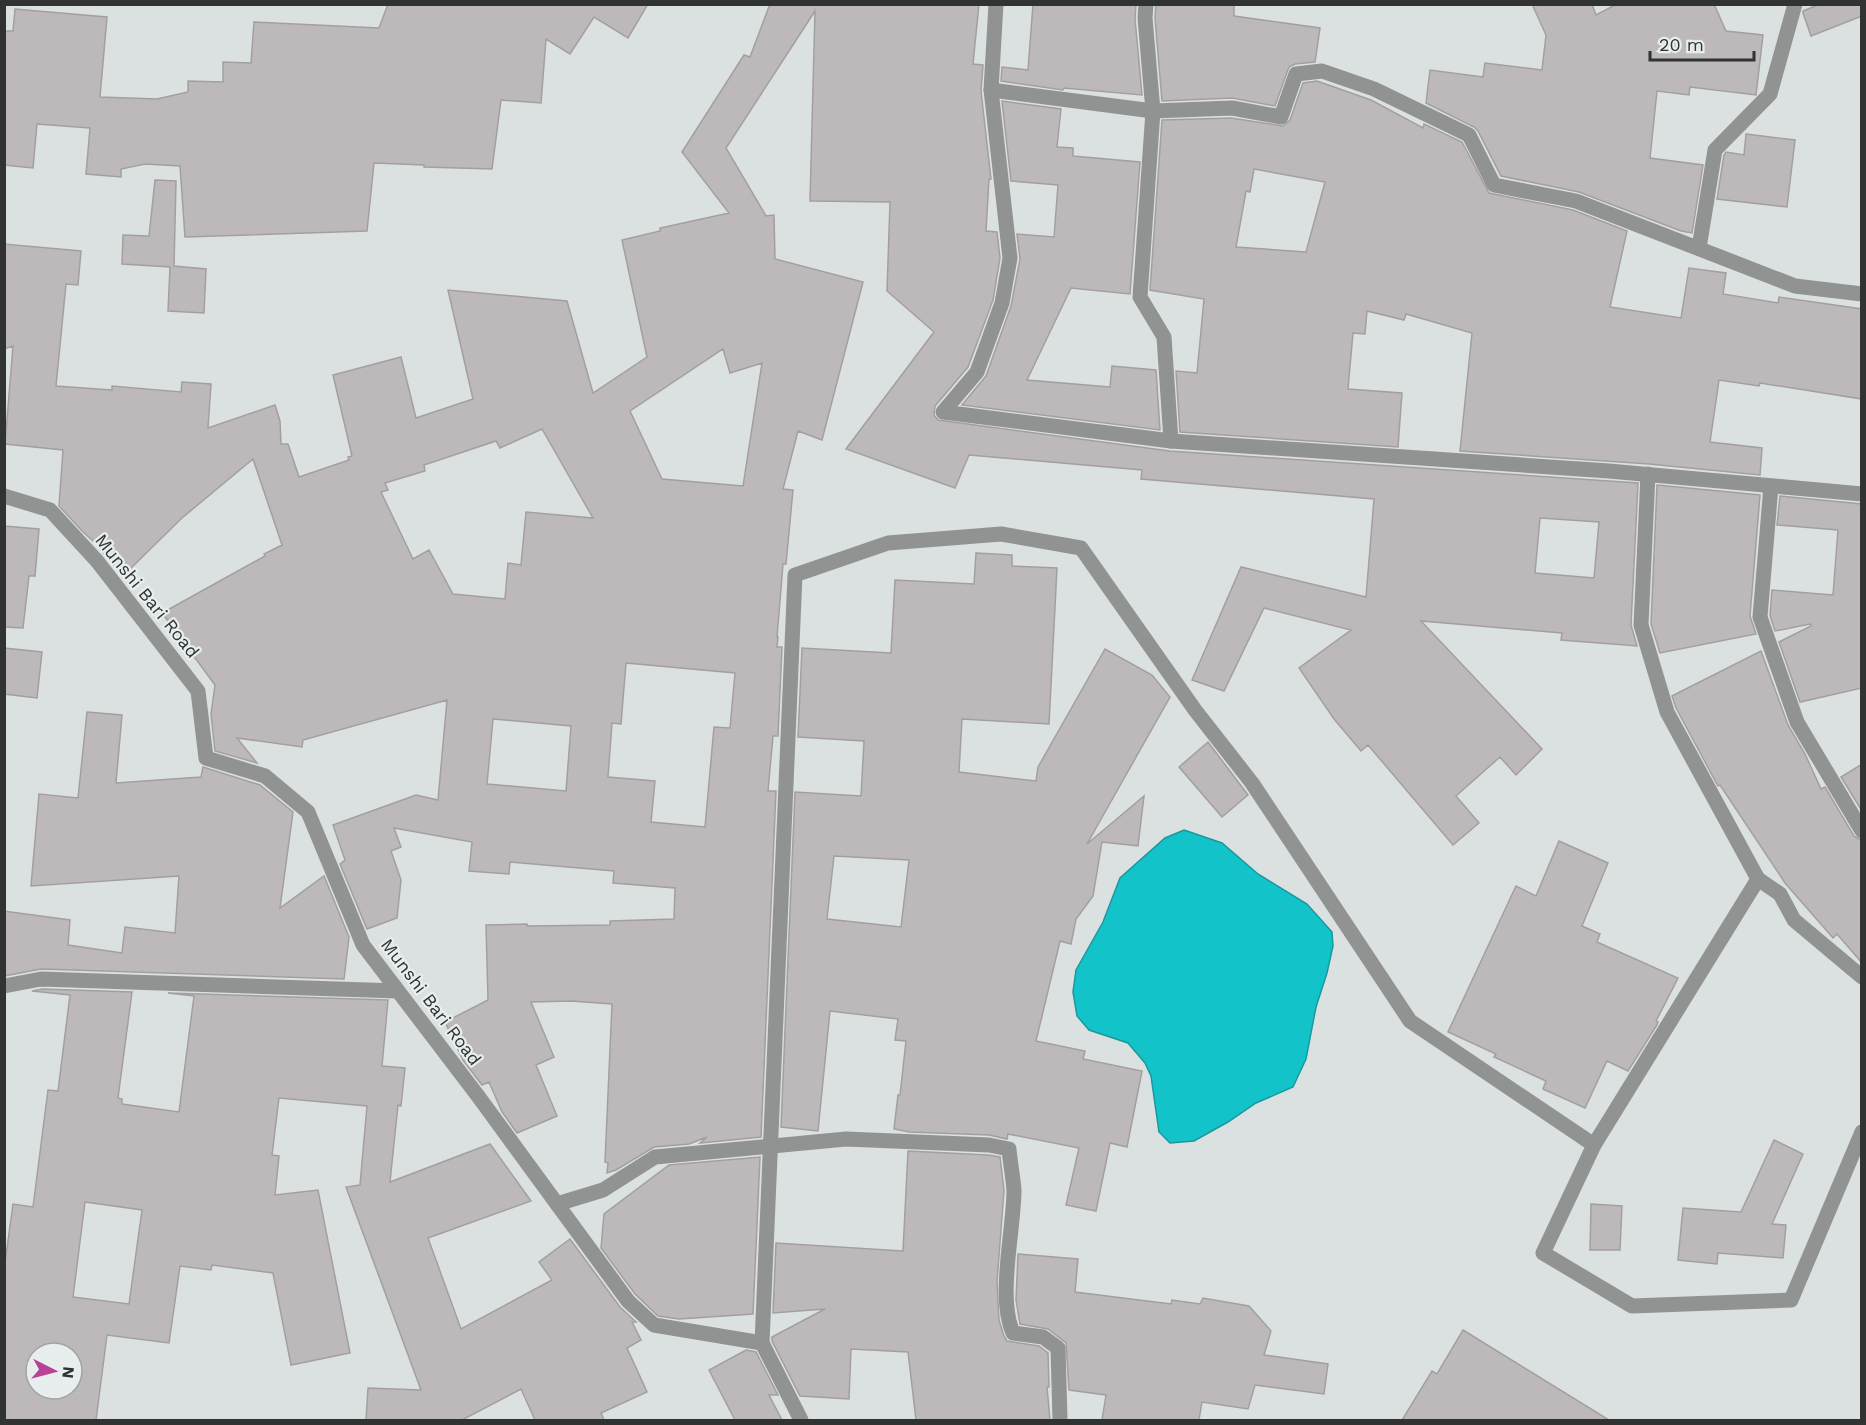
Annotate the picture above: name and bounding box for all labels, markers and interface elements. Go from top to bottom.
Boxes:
scale bar [1650,24,1754,62]
text: 20 m [1659,34,1704,55]
street label: Munshi Bari Road [91,530,204,662]
street label: Munshi Bari Road [377,934,486,1069]
north arrow [24,1341,84,1401]
text: N [58,1366,78,1379]

